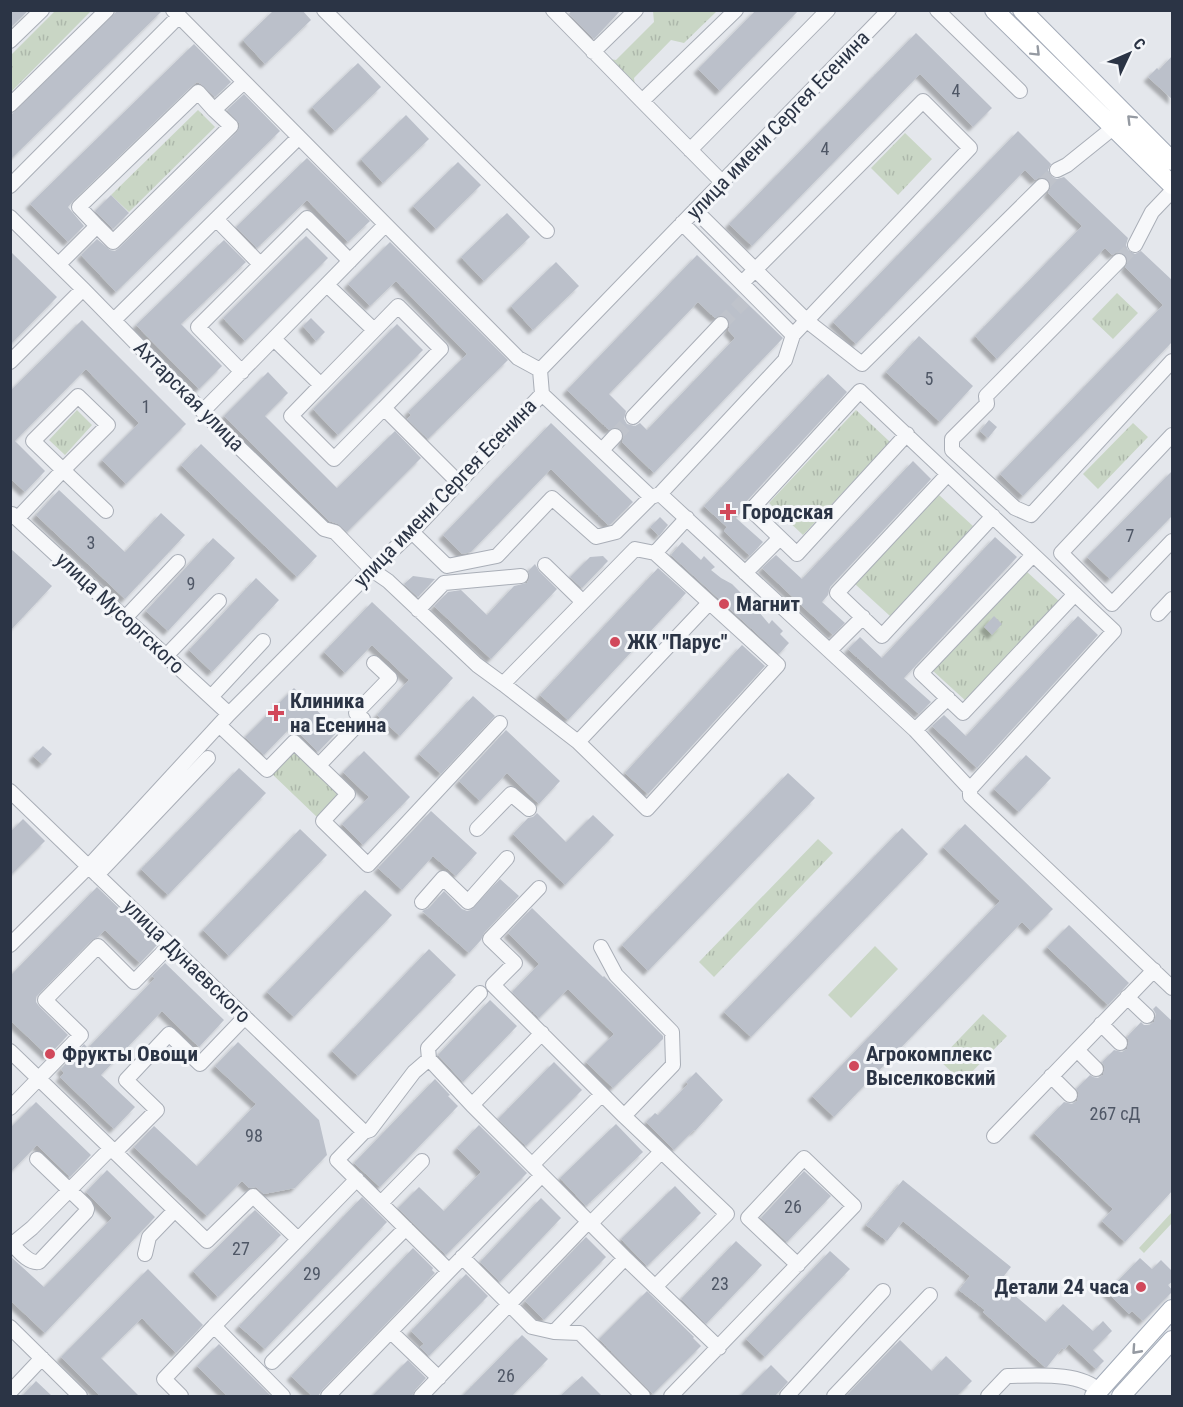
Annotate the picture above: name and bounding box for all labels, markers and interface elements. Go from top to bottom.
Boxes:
north arrow [1099,24,1159,84]
street label: улица имени Сергея Есенина [682,26,874,224]
text: С [1129,34,1149,54]
one-way arrow [1029,44,1040,55]
house number: 4 [952,80,961,101]
one-way arrow [1128,116,1139,127]
house number: 4 [821,138,830,159]
street label: Ахтарская улица [129,336,249,456]
house number: 5 [925,368,934,389]
street label: улица имени Сергея Есенина [349,394,541,592]
house number: 1 [142,396,150,417]
place label: Городская [742,500,834,524]
marker: Городская [719,503,737,521]
house number: 7 [1126,525,1135,546]
house number: 3 [87,532,95,553]
street label: улица Мусоргского [51,547,189,679]
house number: 9 [187,573,195,594]
place label: Магнит [736,592,801,616]
marker: Магнит [717,597,731,611]
place label: ЖК "Парус" [627,630,728,654]
marker: ЖК "Парус" [608,635,622,649]
place label: Клиника на Есенина [290,689,386,737]
marker: Клиника на Есенина [267,704,285,722]
street label: улица Дунаевского [118,894,256,1028]
place label: Фрукты Овощи [62,1042,198,1066]
place label: Агрокомплекс Выселковский [866,1042,996,1090]
marker: Фрукты Овощи [43,1047,57,1061]
marker: Агрокомплекс Выселковский [847,1059,861,1073]
house number: 267 сД [1090,1103,1141,1124]
house number: 98 [245,1125,263,1146]
house number: 26 [784,1196,802,1217]
house number: 27 [232,1238,250,1259]
house number: 29 [303,1263,321,1284]
house number: 23 [711,1273,729,1294]
place label: Детали 24 часа [994,1275,1129,1299]
marker: Детали 24 часа [1134,1280,1148,1294]
one-way arrow [1132,1343,1143,1354]
house number: 26 [497,1365,515,1386]

